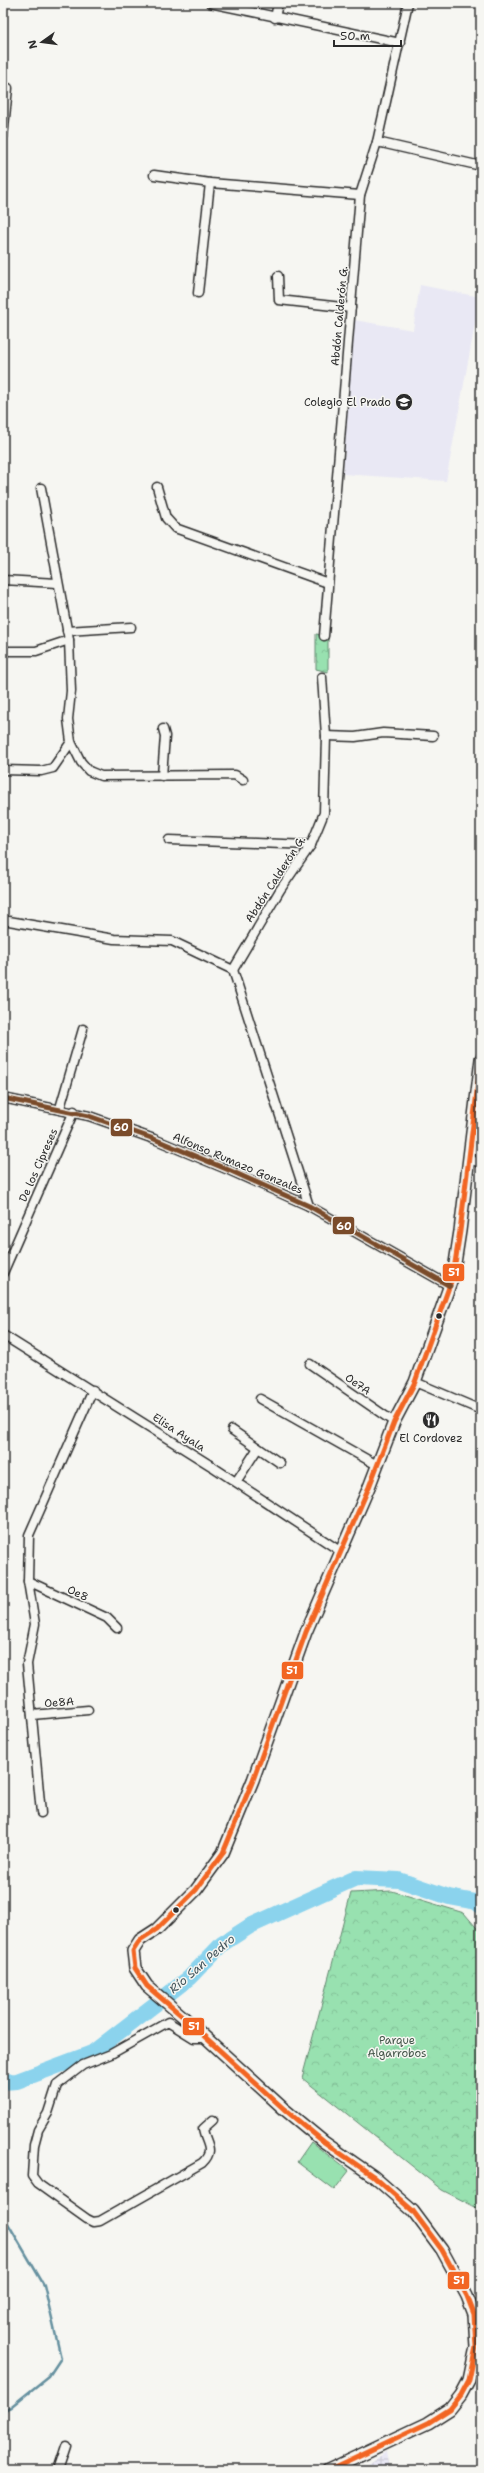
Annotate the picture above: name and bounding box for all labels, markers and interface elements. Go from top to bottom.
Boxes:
north arrow [22,22,62,62]
scale bar [334,22,401,48]
text: 50 m [340,28,370,44]
text: N [24,38,41,50]
street label: Abdón Calderón G. [328,265,351,367]
school or university icon: Colegio El Prado [394,392,414,412]
place label: Colegio El Prado [304,395,391,410]
street label: Abdón Calderón G. [242,833,309,925]
line badge: 60 [110,1118,133,1137]
text: 60 [113,1120,129,1135]
street label: De los Cipreses [15,1126,61,1204]
street label: Alfonso Rumazo Gonzales [171,1129,305,1198]
line badge: 60 [332,1216,355,1235]
text: 60 [336,1219,352,1234]
line badge: 51 [442,1263,465,1282]
text: 51 [448,1265,460,1280]
unlabelled marker [434,1311,444,1321]
street label: Oe7A [342,1370,374,1399]
street label: Elisa Ayala [150,1410,208,1455]
restaurant icon: El Cordovez [421,1410,441,1430]
place label: El Cordovez [399,1431,463,1446]
street label: Oe8 [65,1582,91,1605]
line badge: 51 [281,1661,304,1680]
text: 51 [286,1663,298,1678]
street label: Oe8A [44,1694,74,1711]
unlabelled marker [171,1905,181,1915]
water label: Río San Pedro [166,1931,238,1997]
line badge: 51 [182,2017,205,2036]
text: 51 [188,2019,200,2034]
park label: Parque Algarrobos [367,2033,427,2061]
line badge: 51 [447,2271,470,2290]
text: 51 [453,2273,465,2288]

